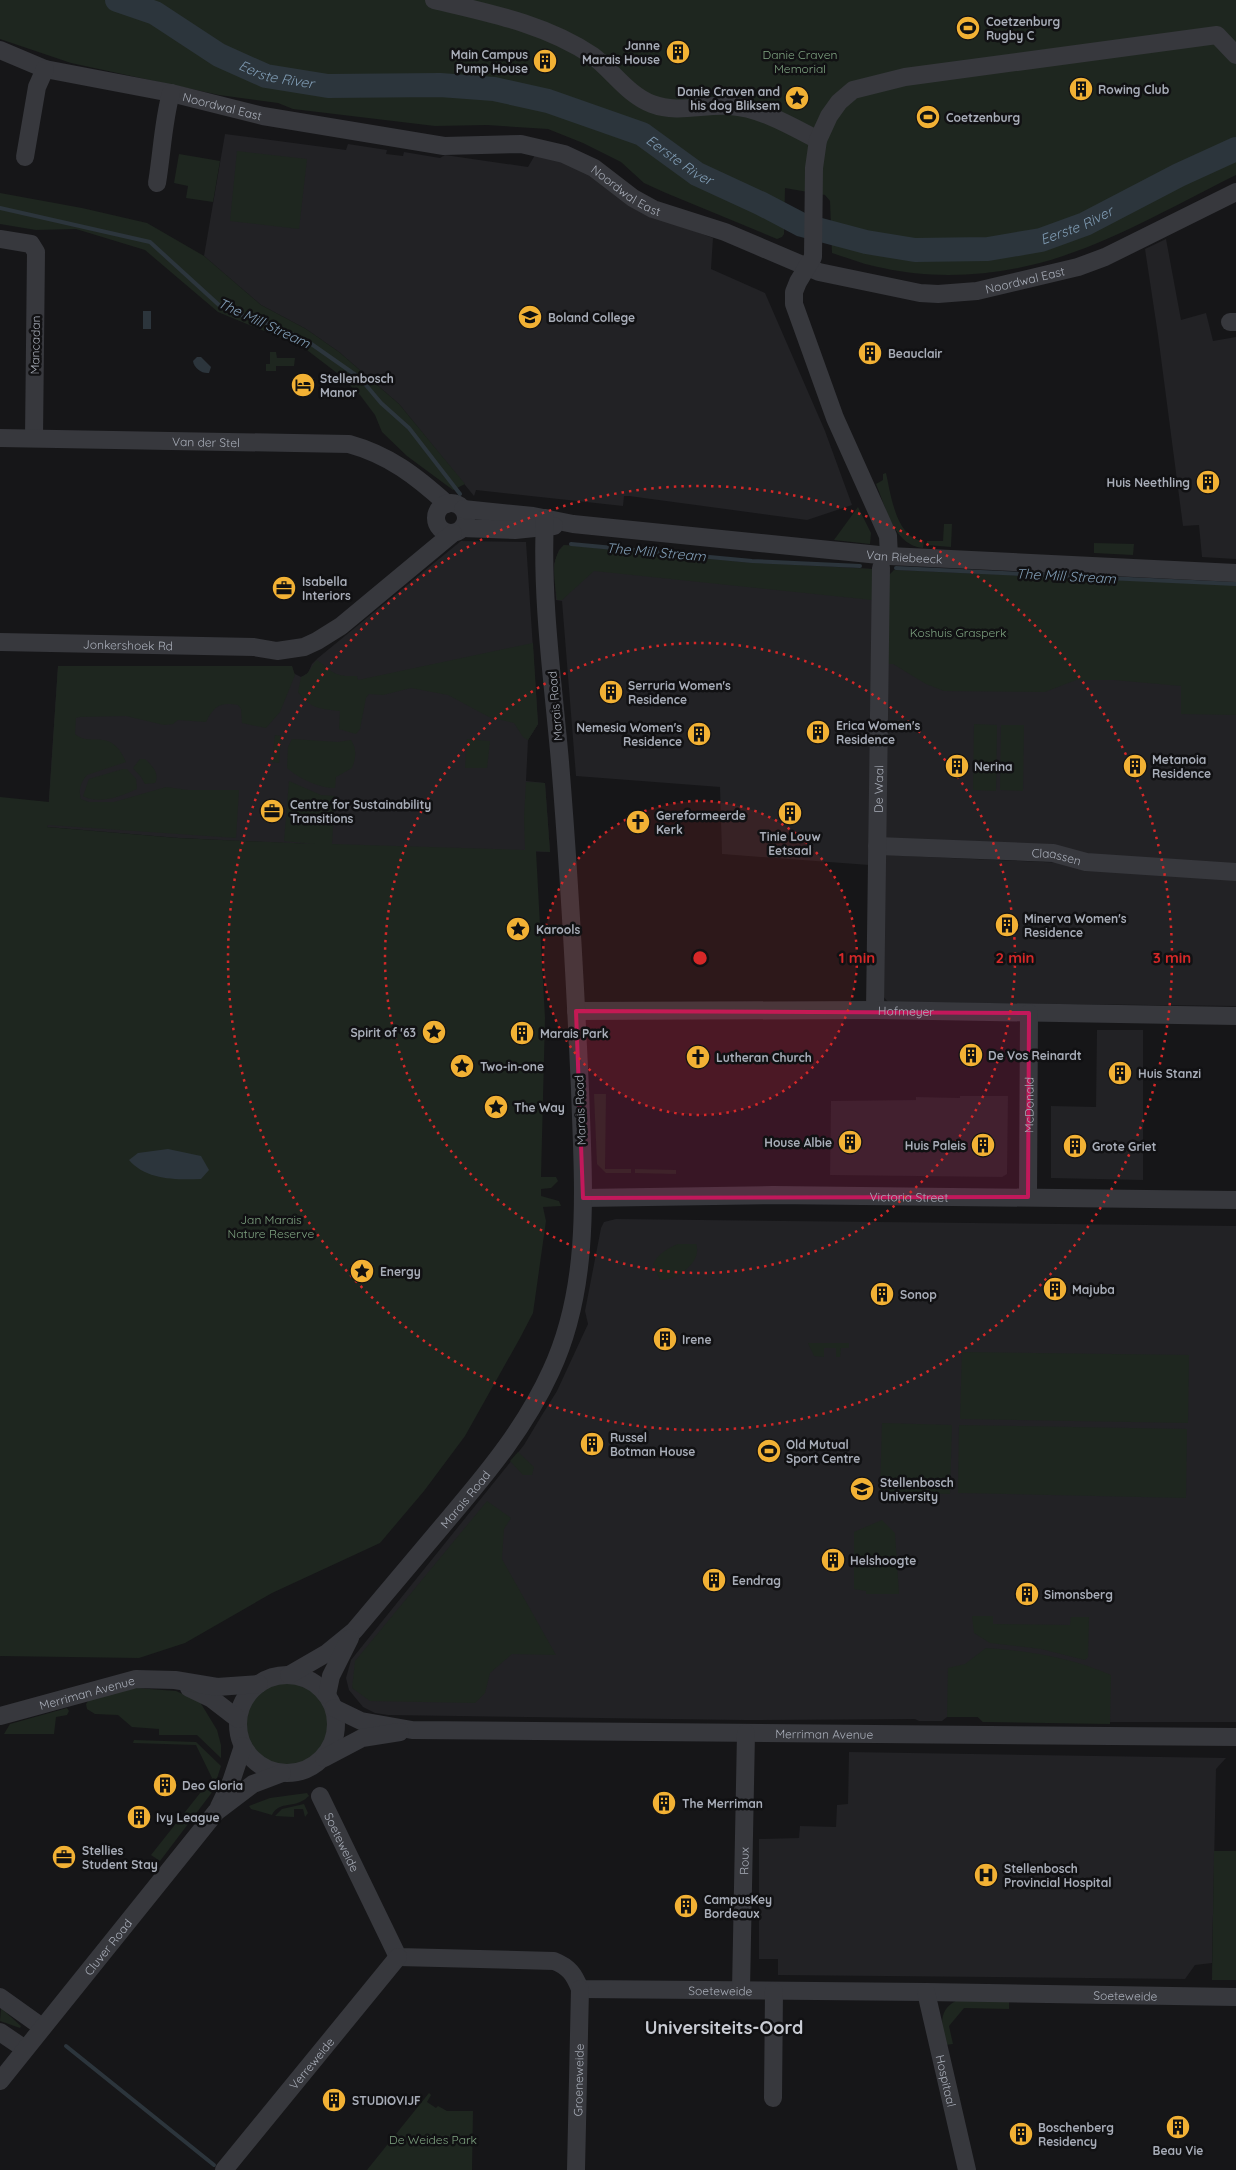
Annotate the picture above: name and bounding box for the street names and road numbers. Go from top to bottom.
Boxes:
street label: Noordwal East [181,89,263,123]
street label: Noordwal East [588,161,663,219]
street label: Noordwal East [984,263,1066,296]
street label: Mancadan [27,315,43,375]
street label: Van der Stel [172,433,240,450]
street label: Van Riebeeck [865,546,943,566]
street label: Jonkershoek Rd [83,636,173,653]
street label: Marais Road [544,670,566,742]
street label: De Waal [870,765,886,813]
street label: Claassen [1031,845,1083,868]
street label: Hofmeyer [878,1003,935,1018]
street label: Marais Road [571,1075,589,1145]
street label: McDonald [1021,1077,1036,1133]
street label: Victoria Street [870,1189,948,1204]
street label: Marais Road [437,1467,493,1531]
street label: Merriman Avenue [38,1672,136,1712]
street label: Merriman Avenue [775,1726,874,1741]
street label: Soeteweide [322,1810,363,1874]
street label: Roux [736,1847,751,1875]
street label: Cluver Road [81,1916,135,1978]
street label: Soeteweide [688,1982,753,1998]
street label: Soeteweide [1093,1987,1158,2003]
street label: Verreweide [286,2034,337,2092]
street label: Groeneweide [570,2043,586,2117]
street label: Hospitaal [933,2053,960,2108]

